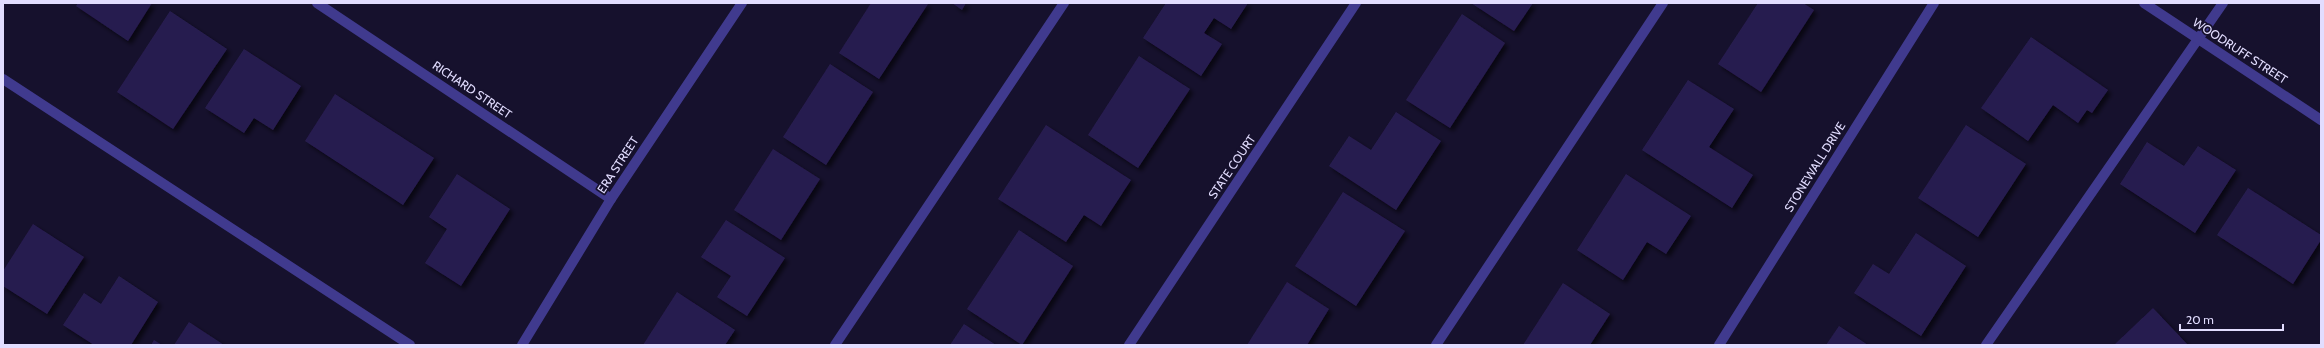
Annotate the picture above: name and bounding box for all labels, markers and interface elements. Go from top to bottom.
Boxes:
street label: WOODRUFF STREET [2190,14,2291,87]
street label: RICHARD STREET [430,57,515,122]
street label: STONEWALL DRIVE [1781,119,1849,215]
street label: STATE COURT [1205,131,1259,202]
street label: ERA STREET [594,133,642,196]
scale bar [2180,306,2283,332]
text: 20 m [2186,312,2214,327]

